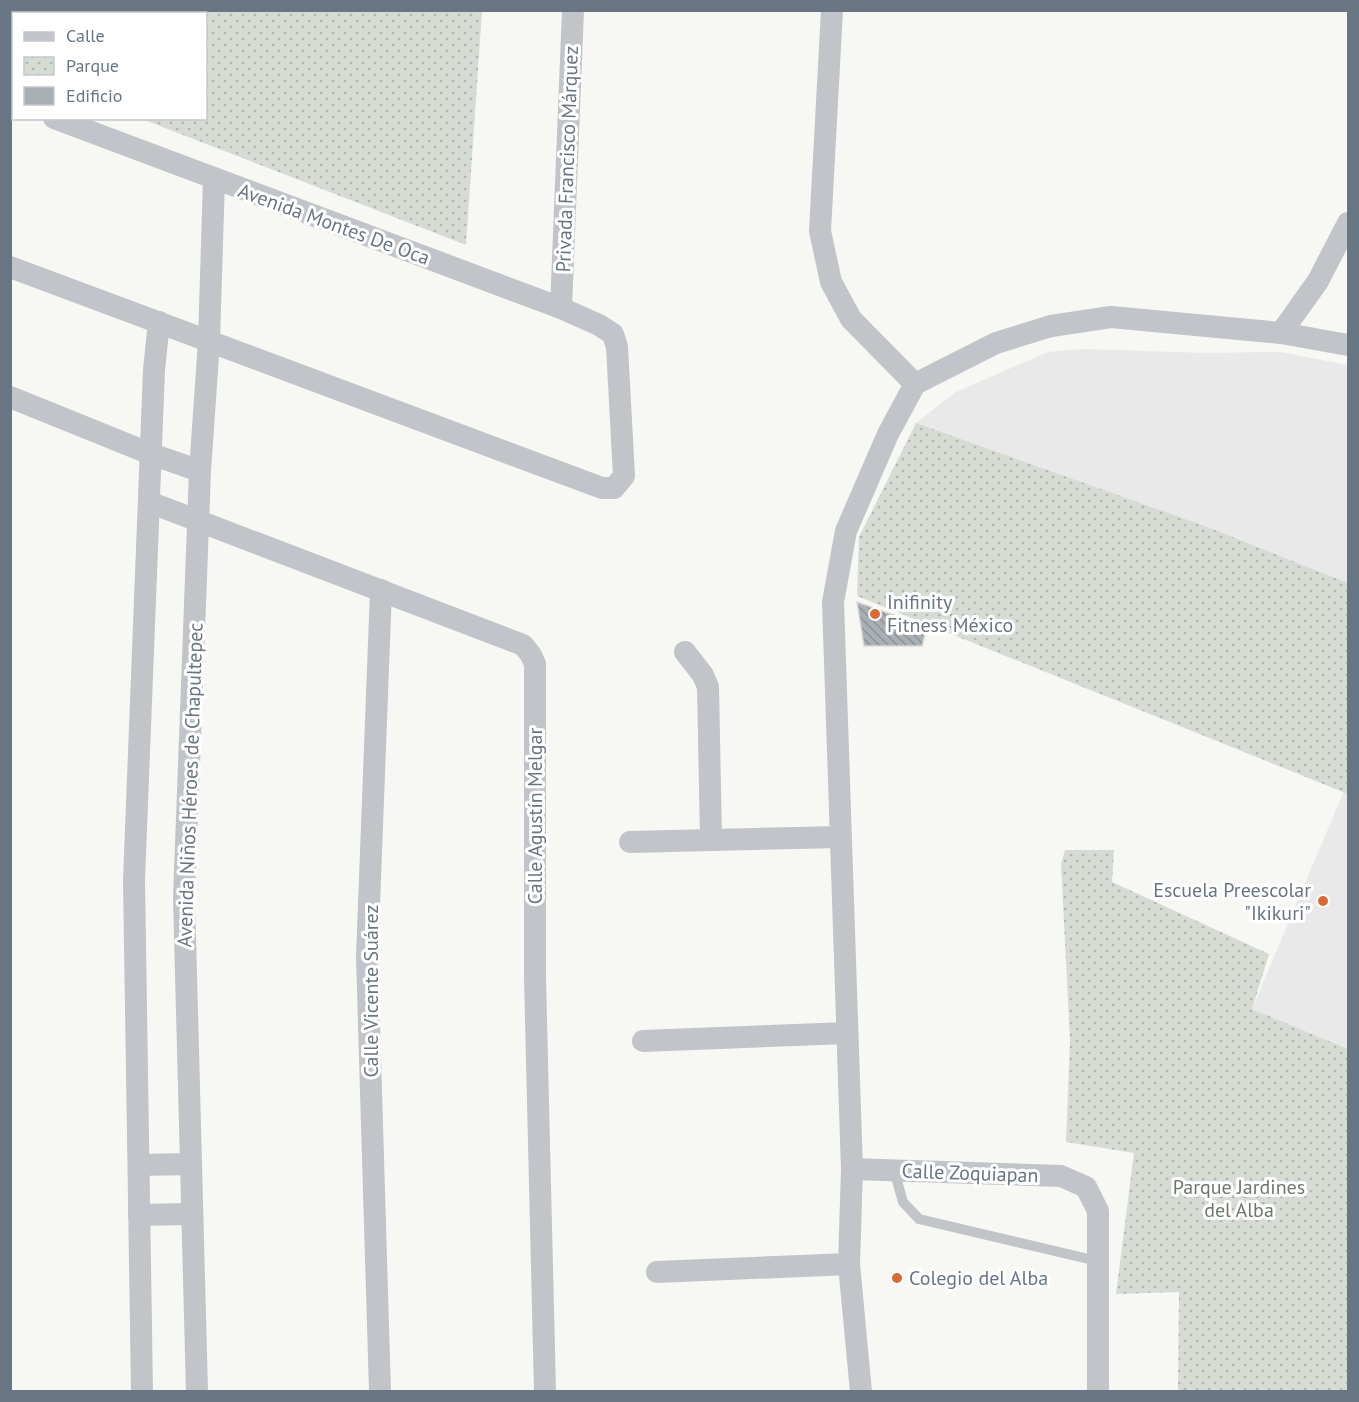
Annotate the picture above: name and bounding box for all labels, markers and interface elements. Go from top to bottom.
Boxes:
legend [12,12,207,120]
text: Calle [66,24,105,47]
street label: Privada Francisco Márquez [550,45,584,273]
text: Parque [66,54,119,77]
text: Edificio [66,84,122,107]
street label: Avenida Montes De Oca [235,177,433,271]
place label: Inifinity Fitness México [887,589,1013,638]
marker: Inifinity Fitness México [868,607,882,621]
street label: Avenida Niños Héroes de Chapultepec [171,622,209,948]
street label: Calle Agustín Melgar [522,727,548,904]
place label: Escuela Preescolar "Ikikuri" [1153,877,1311,926]
marker: Escuela Preescolar "Ikikuri" [1316,894,1330,908]
street label: Calle Vicente Suárez [358,904,384,1078]
street label: Calle Zoquiapan [901,1158,1039,1188]
park label: Parque Jardines del Alba [1173,1174,1305,1223]
place label: Colegio del Alba [909,1265,1048,1291]
marker: Colegio del Alba [890,1271,904,1285]

